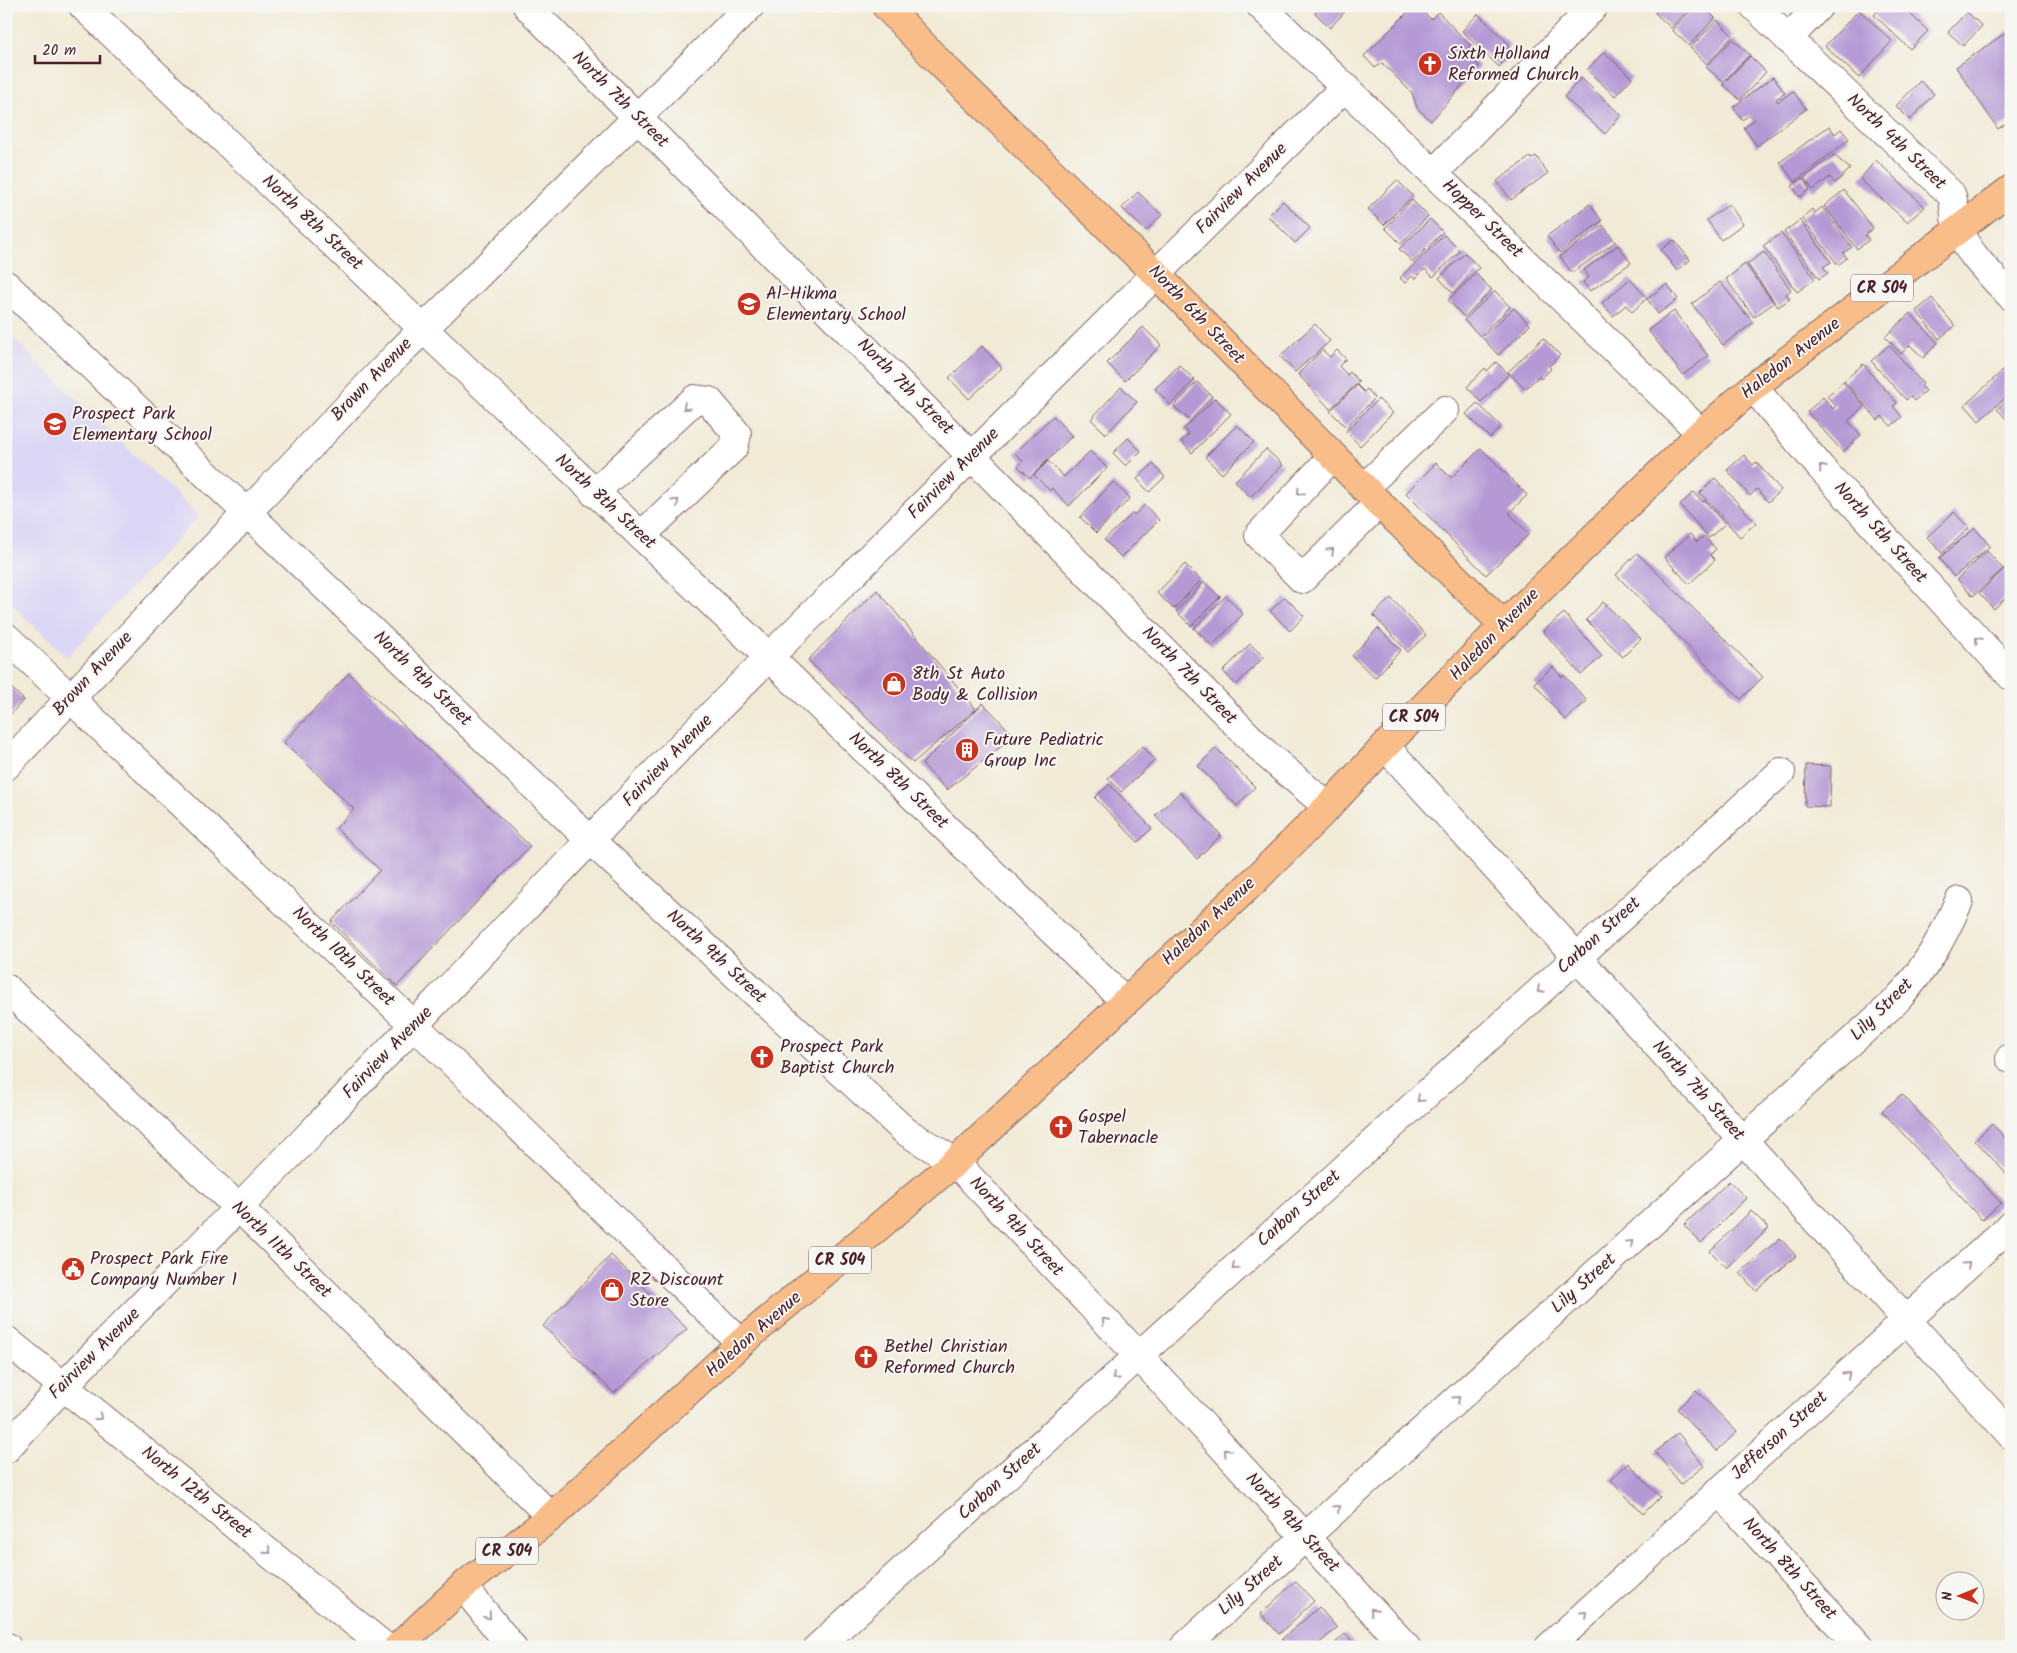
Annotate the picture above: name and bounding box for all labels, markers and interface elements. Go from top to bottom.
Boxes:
scale bar [35,32,100,64]
text: 20 m [42,39,76,63]
place label: Sixth Holland Reformed Church [1448,40,1579,90]
street label: North 7th Street [565,45,676,156]
church icon: Sixth Holland Reformed Church [1417,51,1443,77]
street label: North 4th Street [1839,87,1953,198]
street label: Fairview Avenue [1189,136,1295,242]
street label: North 8th Street [254,168,370,279]
street label: Hopper Street [1434,172,1530,266]
street label: North 6th Street [1141,258,1252,372]
road number: CR 504 [1851,274,1913,302]
place label: Al-Hikma Elementary School [766,280,907,330]
school or university icon: Al-Hikma Elementary School [736,291,762,317]
street label: Haledon Avenue [1735,311,1847,407]
street label: Brown Avenue [324,331,420,429]
street label: North 7th Street [850,332,961,443]
place label: Prospect Park Elementary School [72,400,213,450]
one-way arrow [683,401,692,410]
school or university icon: Prospect Park Elementary School [42,411,68,437]
street label: Fairview Avenue [901,421,1007,527]
street label: North 8th Street [547,447,663,558]
one-way arrow [1818,464,1827,473]
street label: North 5th Street [1826,475,1935,592]
one-way arrow [1297,486,1306,495]
one-way arrow [671,499,680,508]
one-way arrow [1325,548,1334,557]
street label: Haledon Avenue [1443,582,1547,688]
street label: North 7th Street [1134,620,1245,733]
street label: North 9th Street [366,624,479,735]
street label: Brown Avenue [46,625,140,723]
one-way arrow [1975,636,1984,645]
place label: 8th St Auto Body & Collision [912,660,1038,710]
shop icon: 8th St Auto Body & Collision [881,671,907,697]
road number: CR 504 [1383,704,1445,730]
street label: Fairview Avenue [616,708,720,814]
street label: North 8th Street [841,725,956,837]
place label: Future Pediatric Group Inc [984,726,1104,776]
building icon: Future Pediatric Group Inc [954,737,980,763]
street label: Haledon Avenue [1155,870,1263,974]
street label: Carbon Street [1550,889,1649,982]
street label: North 10th Street [285,900,402,1015]
street label: North 9th Street [659,903,774,1012]
street label: Lily Street [1844,971,1921,1048]
one-way arrow [1536,984,1545,993]
street label: Fairview Avenue [336,1000,440,1106]
place label: Prospect Park Baptist Church [780,1033,894,1083]
street label: North 7th Street [1644,1034,1752,1149]
church icon: Prospect Park Baptist Church [749,1044,775,1070]
one-way arrow [1416,1093,1425,1102]
place label: Gospel Tabernacle [1078,1103,1158,1153]
church icon: Gospel Tabernacle [1048,1114,1074,1140]
street label: Carbon Street [1250,1162,1349,1255]
street label: North 9th Street [962,1170,1071,1285]
street label: North 11th Street [224,1194,339,1307]
one-way arrow [1624,1240,1633,1249]
place label: Prospect Park Fire Company Number 1 [90,1245,237,1295]
road number: CR 504 [809,1246,871,1274]
street label: Lily Street [1545,1246,1624,1321]
public building icon: Prospect Park Fire Company Number 1 [60,1256,86,1282]
one-way arrow [1231,1262,1240,1271]
one-way arrow [1962,1262,1971,1271]
place label: RZ Discount Store [630,1266,725,1316]
shop icon: RZ Discount Store [599,1277,625,1303]
street label: Haledon Avenue [699,1285,809,1385]
street label: Fairview Avenue [42,1301,148,1407]
one-way arrow [1102,1317,1111,1326]
place label: Bethel Christian Reformed Church [884,1333,1015,1383]
church icon: Bethel Christian Reformed Church [853,1344,879,1370]
one-way arrow [1112,1372,1121,1381]
one-way arrow [1842,1372,1851,1381]
street label: Jefferson Street [1725,1384,1836,1488]
one-way arrow [1452,1396,1461,1405]
one-way arrow [93,1411,102,1419]
street label: Carbon Street [951,1435,1050,1528]
street label: North 12th Street [134,1439,259,1548]
one-way arrow [1224,1449,1233,1458]
street label: North 9th Street [1238,1466,1347,1581]
one-way arrow [1331,1505,1340,1514]
street label: North 8th Street [1735,1511,1844,1628]
road number: CR 504 [476,1538,538,1564]
one-way arrow [262,1545,271,1554]
street label: Lily Street [1212,1548,1291,1623]
north arrow [1934,1570,1984,1620]
text: N [1937,1591,1959,1601]
one-way arrow [1370,1607,1379,1616]
one-way arrow [482,1610,490,1619]
one-way arrow [1579,1611,1588,1620]

